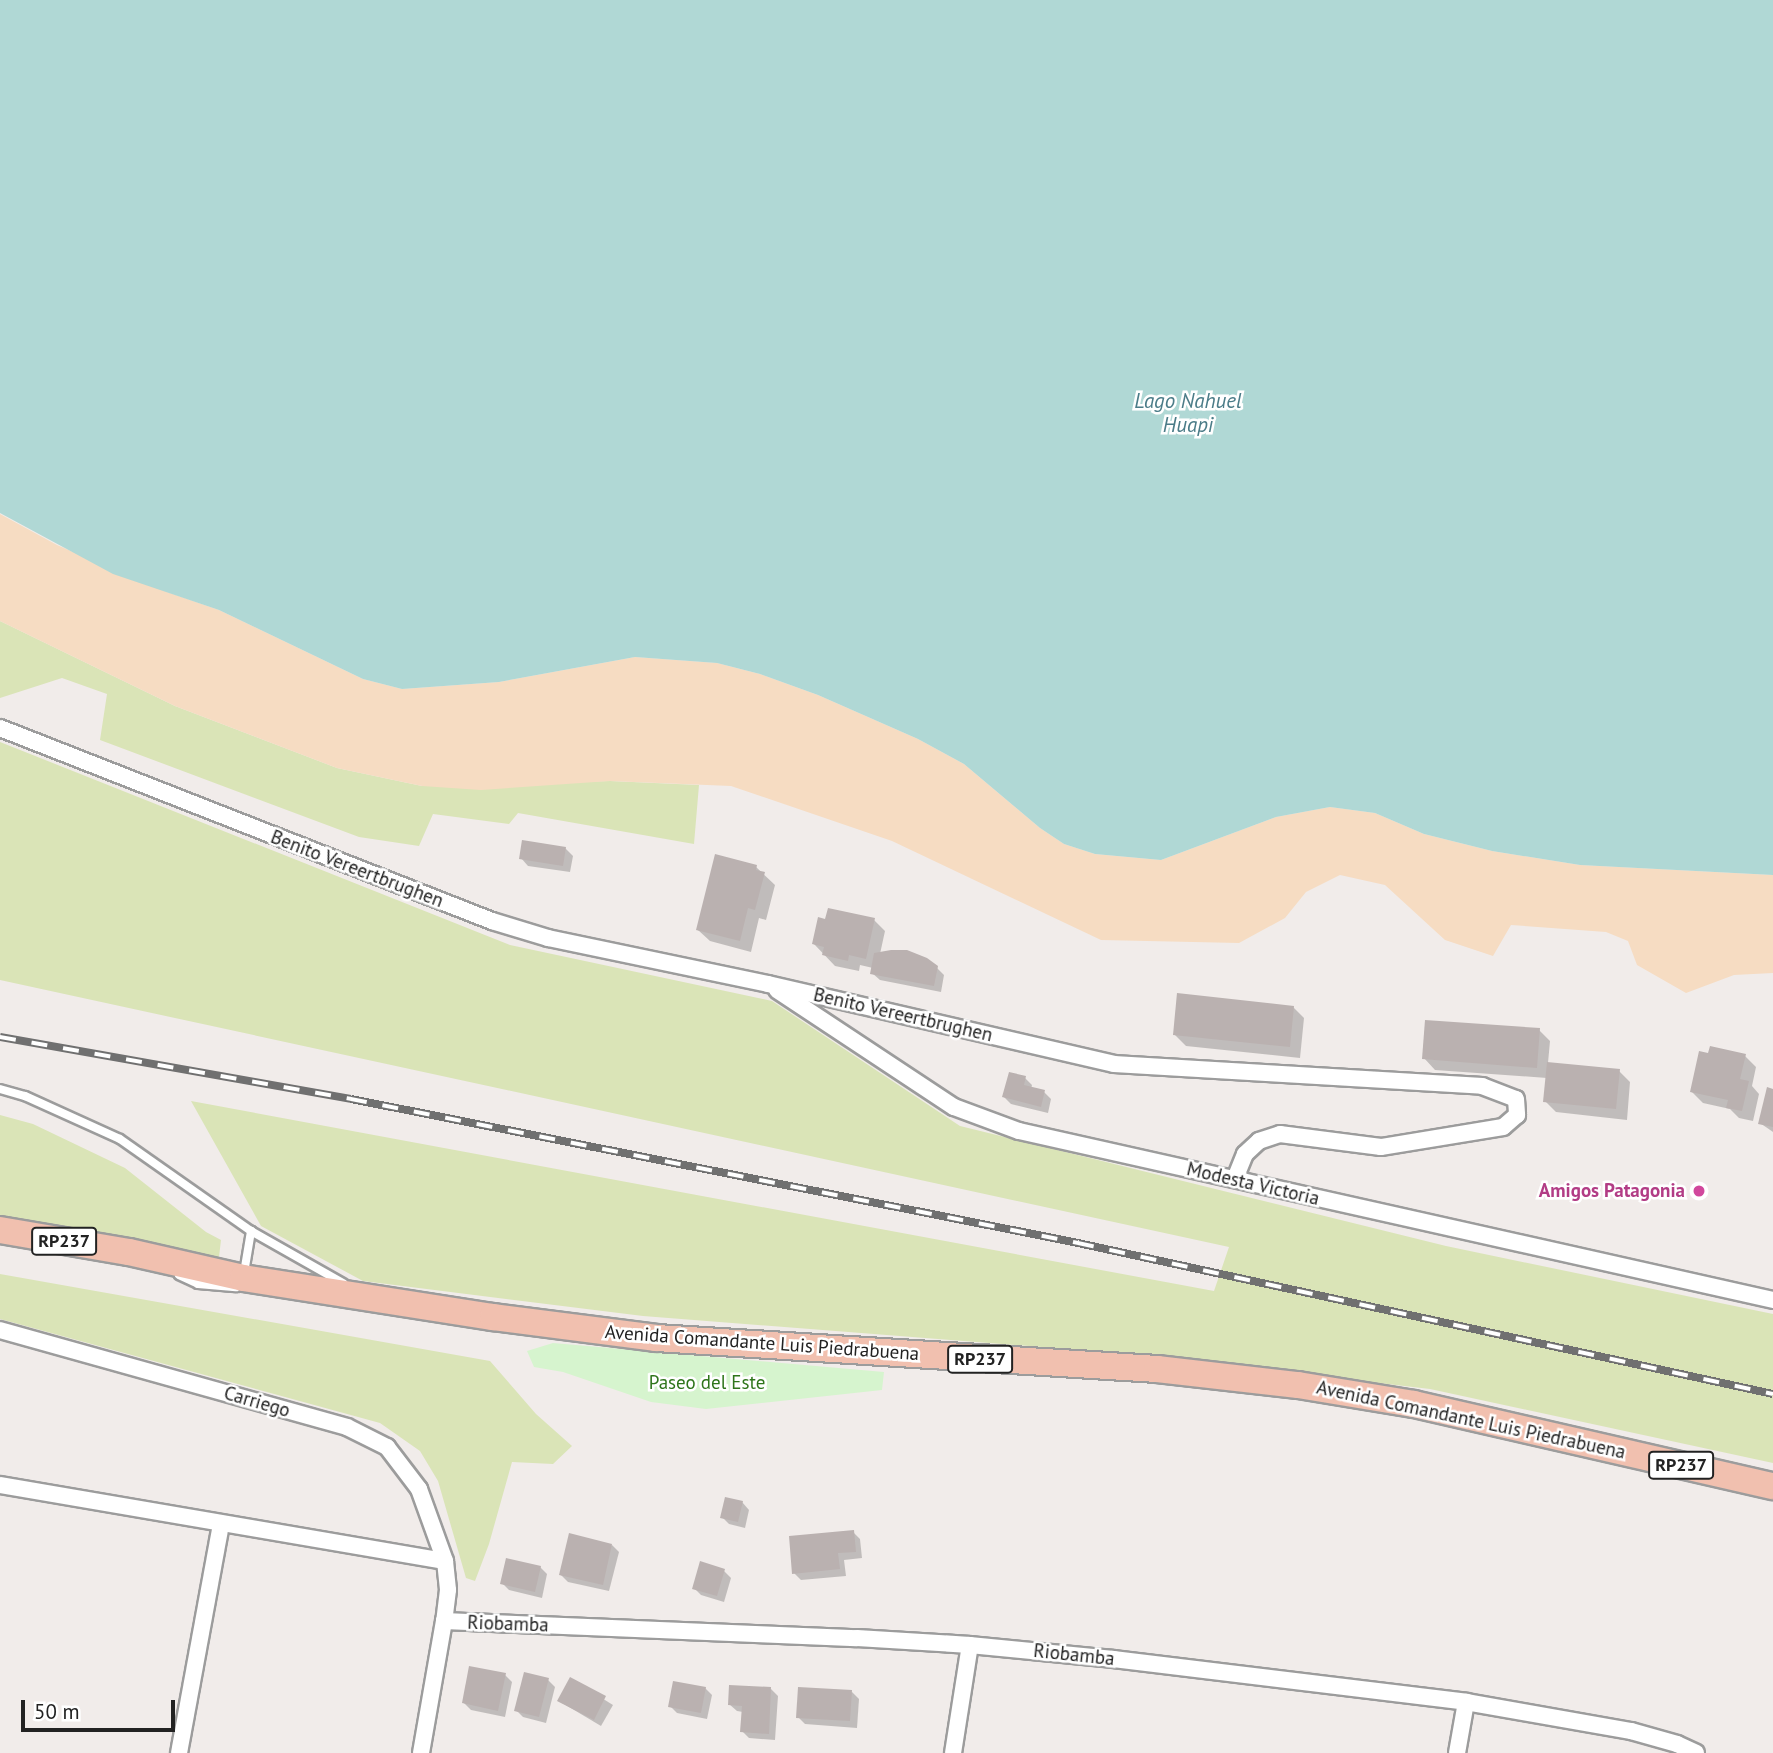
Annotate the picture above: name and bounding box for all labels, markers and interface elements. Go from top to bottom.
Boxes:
water label: Lago Nahuel Huapi [1134,388,1242,438]
street label: Benito Vereertbrughen [267,825,447,913]
street label: Benito Vereertbrughen [811,983,995,1047]
street label: Modesta Victoria [1184,1158,1322,1210]
place label: Amigos Patagonia [1539,1180,1685,1202]
marker: Amigos Patagonia [1691,1183,1707,1199]
road number: RP237 [31,1226,97,1256]
street label: Avenida Comandante Luis Piedrabuena [604,1321,920,1365]
road number: RP237 [947,1344,1013,1374]
park label: Paseo del Este [649,1372,765,1394]
street label: Avenida Comandante Luis Piedrabuena [1314,1376,1628,1464]
street label: Carriego [221,1382,293,1422]
road number: RP237 [1648,1450,1714,1480]
street label: Riobamba [467,1611,549,1637]
street label: Riobamba [1032,1639,1116,1671]
scale bar [24,1686,178,1730]
text: 50 m [34,1698,80,1725]

